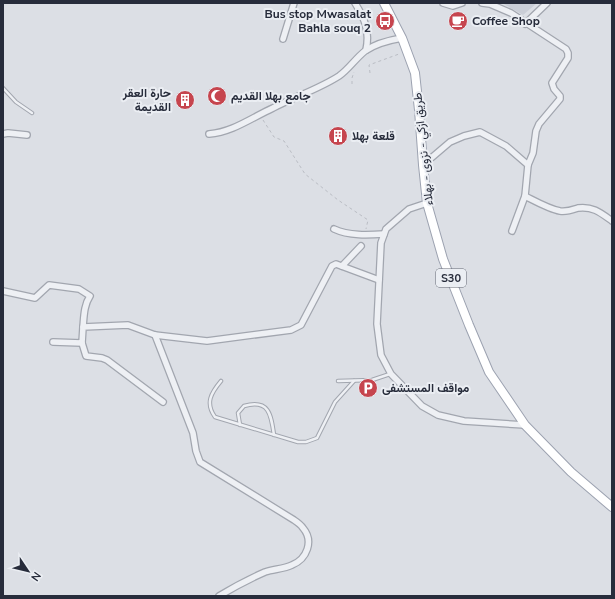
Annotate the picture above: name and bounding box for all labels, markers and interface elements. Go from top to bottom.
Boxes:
place label: Bus stop Mwasalat Bahla souq 2 [264,6,371,36]
bus stop icon: Bus stop Mwasalat Bahla souq 2 [374,10,396,32]
cafe icon: Coffee Shop [447,10,469,32]
place label: Coffee Shop [472,13,540,29]
place label: حارة العقر القديمة [122,85,171,115]
mosque icon: جامع بهلا القديم [206,85,228,107]
place label: جامع بهلا القديم [231,88,311,104]
building icon: حارة العقر القديمة [174,89,196,111]
street label: طريق ازكي - نزوى - بهلاء [409,91,439,206]
building icon: قلعة بهلا [327,125,349,147]
place label: قلعة بهلا [352,128,395,144]
road number: S30 [436,269,466,287]
parking icon: مواقف المستشفى [357,377,379,399]
place label: مواقف المستشفى [382,380,470,396]
north arrow [8,551,48,591]
text: N [27,569,44,584]

